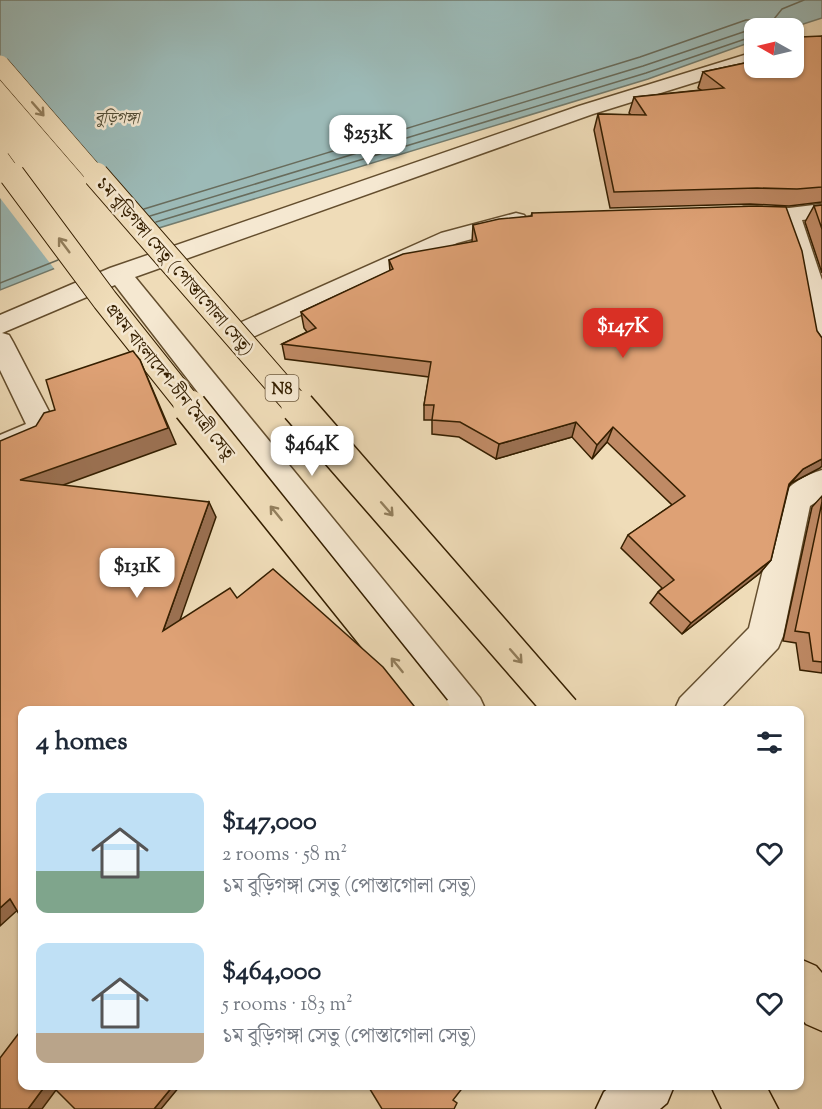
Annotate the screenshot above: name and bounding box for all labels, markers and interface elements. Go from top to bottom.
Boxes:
north arrow [744,18,804,78]
map controls [744,18,804,78]
one-way arrow [32,101,45,117]
water label: বুড়িগঙ্গা [95,108,141,131]
pin: $253K [326,115,410,166]
text: $253K [343,120,393,149]
street label: ১ম বুড়িগঙ্গা সেতু (পোস্তাগোলা সেতু) [89,172,258,362]
one-way arrow [57,237,70,253]
street label: প্রথম বাংলাদেশ-চীন মৈত্রী সেতু [97,299,240,466]
pin: $147K [581,308,665,359]
text: $147K [597,313,649,342]
road number: N8 [266,375,298,401]
pin: $464K [270,426,354,477]
text: $464K [285,431,339,460]
one-way arrow [381,501,394,517]
one-way arrow [269,505,282,521]
pin: $131K [95,548,179,599]
text: $131K [114,553,160,582]
one-way arrow [509,648,523,663]
one-way arrow [391,658,404,674]
text: 4 homes [36,724,127,761]
icon: filters [753,726,786,759]
text: $147,000 [222,804,317,841]
icon: home [84,817,156,889]
icon: heart [753,837,786,870]
text: 2 rooms · 58 m² [222,841,347,870]
text: ১ম বুড়িগঙ্গা সেতু (পোস্তাগোলা সেতু) [222,873,477,902]
text: $464,000 [222,954,321,991]
icon: home [84,967,156,1039]
icon: heart [753,987,786,1020]
text: 5 rooms · 183 m² [222,991,353,1020]
text: ১ম বুড়িগঙ্গা সেতু (পোস্তাগোলা সেতু) [222,1023,477,1052]

